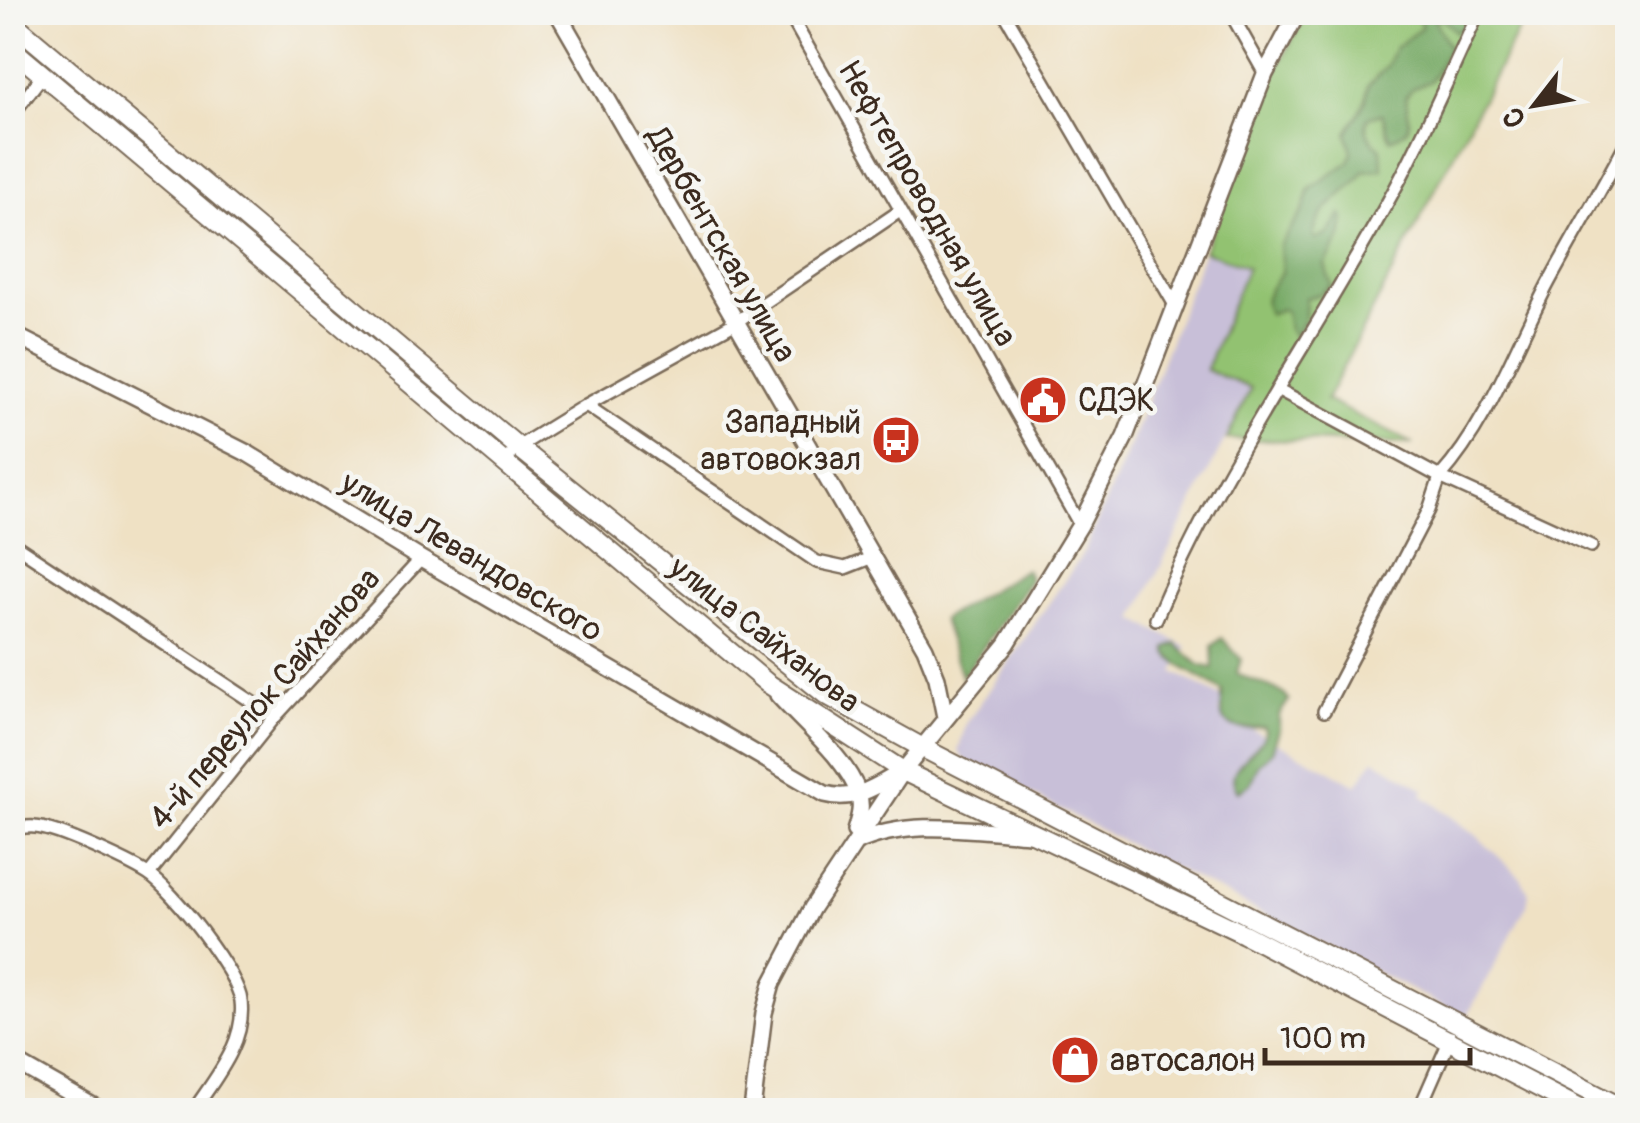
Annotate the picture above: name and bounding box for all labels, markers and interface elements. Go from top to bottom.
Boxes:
street label: Нефтепроводная улица [829,53,1025,354]
north arrow [1485,55,1585,155]
text: С [1495,101,1534,134]
street label: Дербентская улица [637,119,805,369]
public building icon: СДЭК [1017,374,1069,426]
place label: СДЭК [1078,381,1155,421]
place label: Западный автовокзал [701,403,861,480]
bus stop icon: Западный автовокзал [870,414,922,466]
street label: улица Левандовского [332,462,610,651]
street label: улица Сайханова [660,547,868,722]
street label: 4-й переулок Сайханова [140,560,389,838]
scale bar [1265,1003,1470,1065]
text: 100 m [1280,1020,1366,1057]
shop icon: автосалон [1049,1034,1101,1086]
place label: автосалон [1110,1041,1255,1081]

